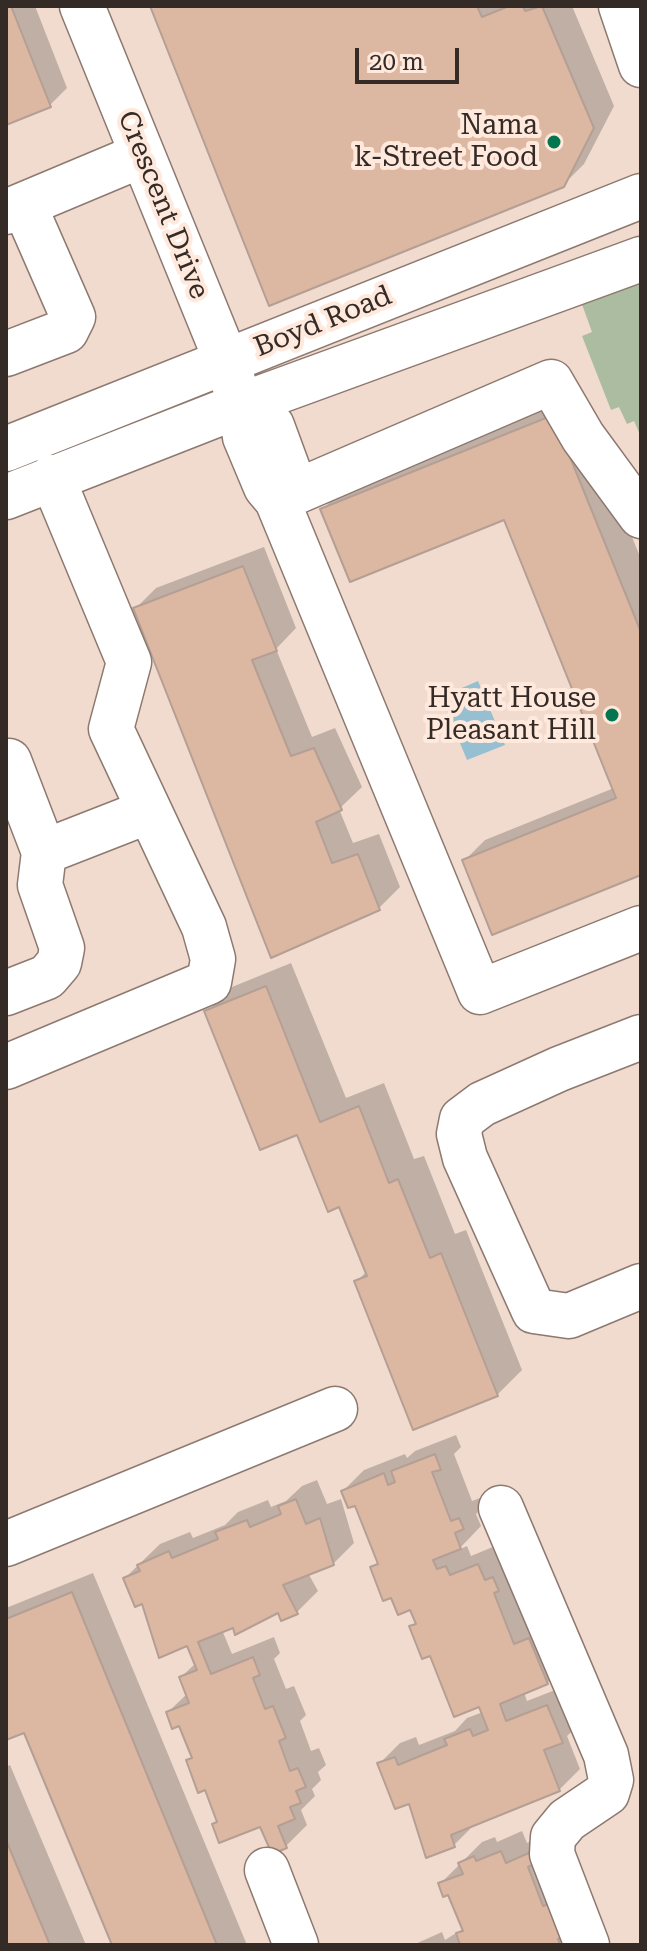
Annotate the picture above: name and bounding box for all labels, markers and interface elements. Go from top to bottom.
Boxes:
scale bar [359,32,463,82]
text: 20 m [369,48,424,76]
street label: Crescent Drive [110,106,216,304]
place label: Nama k-Street Food [354,109,538,175]
marker: Nama k-Street Food [545,133,563,151]
street label: Boyd Road [249,279,397,365]
place label: Hyatt House Pleasant Hill [426,682,596,748]
marker: Hyatt House Pleasant Hill [603,706,621,724]

